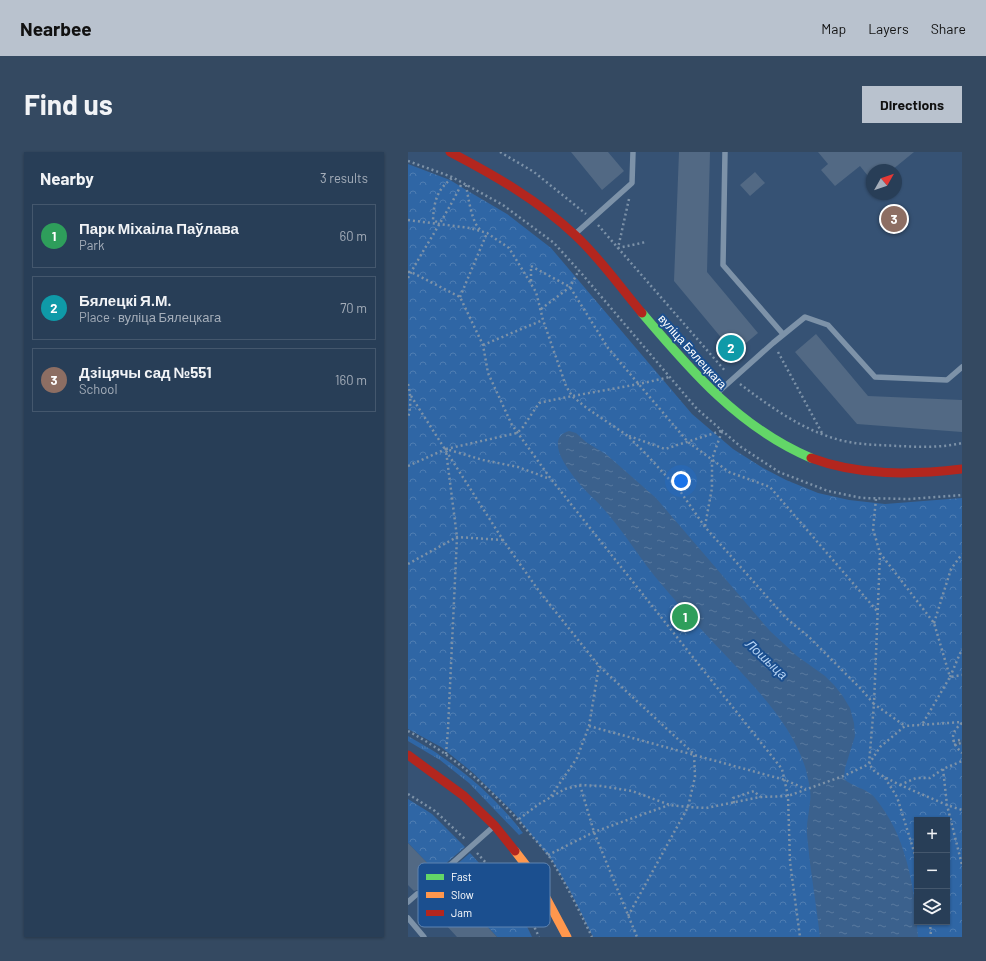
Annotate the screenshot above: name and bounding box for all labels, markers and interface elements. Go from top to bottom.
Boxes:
text: Nearbee [20,17,92,40]
text: Map [821,20,846,37]
text: Layers [868,20,909,37]
text: Share [931,20,966,37]
button: Directions [862,86,962,123]
text: Find us [24,87,113,121]
north arrow [866,164,902,200]
text: Nearby [40,168,94,188]
text: 3 results [320,170,368,186]
pin: 3 [881,204,907,234]
text: Парк Міхаіла Паўлава [79,219,239,237]
text: 1 [52,228,56,244]
text: 60 m [340,228,367,244]
text: Park [79,237,105,253]
text: Бялецкі Я.М. [79,291,171,309]
text: 2 [50,300,58,316]
text: 70 m [340,300,367,316]
text: Place · вуліца Бялецкага [79,309,221,325]
street label: вуліца Бялецкага [655,311,730,392]
pin: 2 [718,333,744,363]
text: Дзіцячы сад №551 [79,363,212,381]
text: 3 [50,372,58,388]
text: 160 m [335,372,367,388]
text: School [79,381,117,397]
your location [671,471,691,491]
pin: 1 [672,602,698,632]
water label: Лошыца [742,635,791,682]
map controls [914,817,950,925]
button: + [914,817,950,853]
button: − [914,853,950,889]
legend [418,863,550,927]
text: Fast [451,870,472,883]
text: Slow [451,888,474,901]
button: layers [914,889,950,925]
text: Jam [451,906,472,919]

